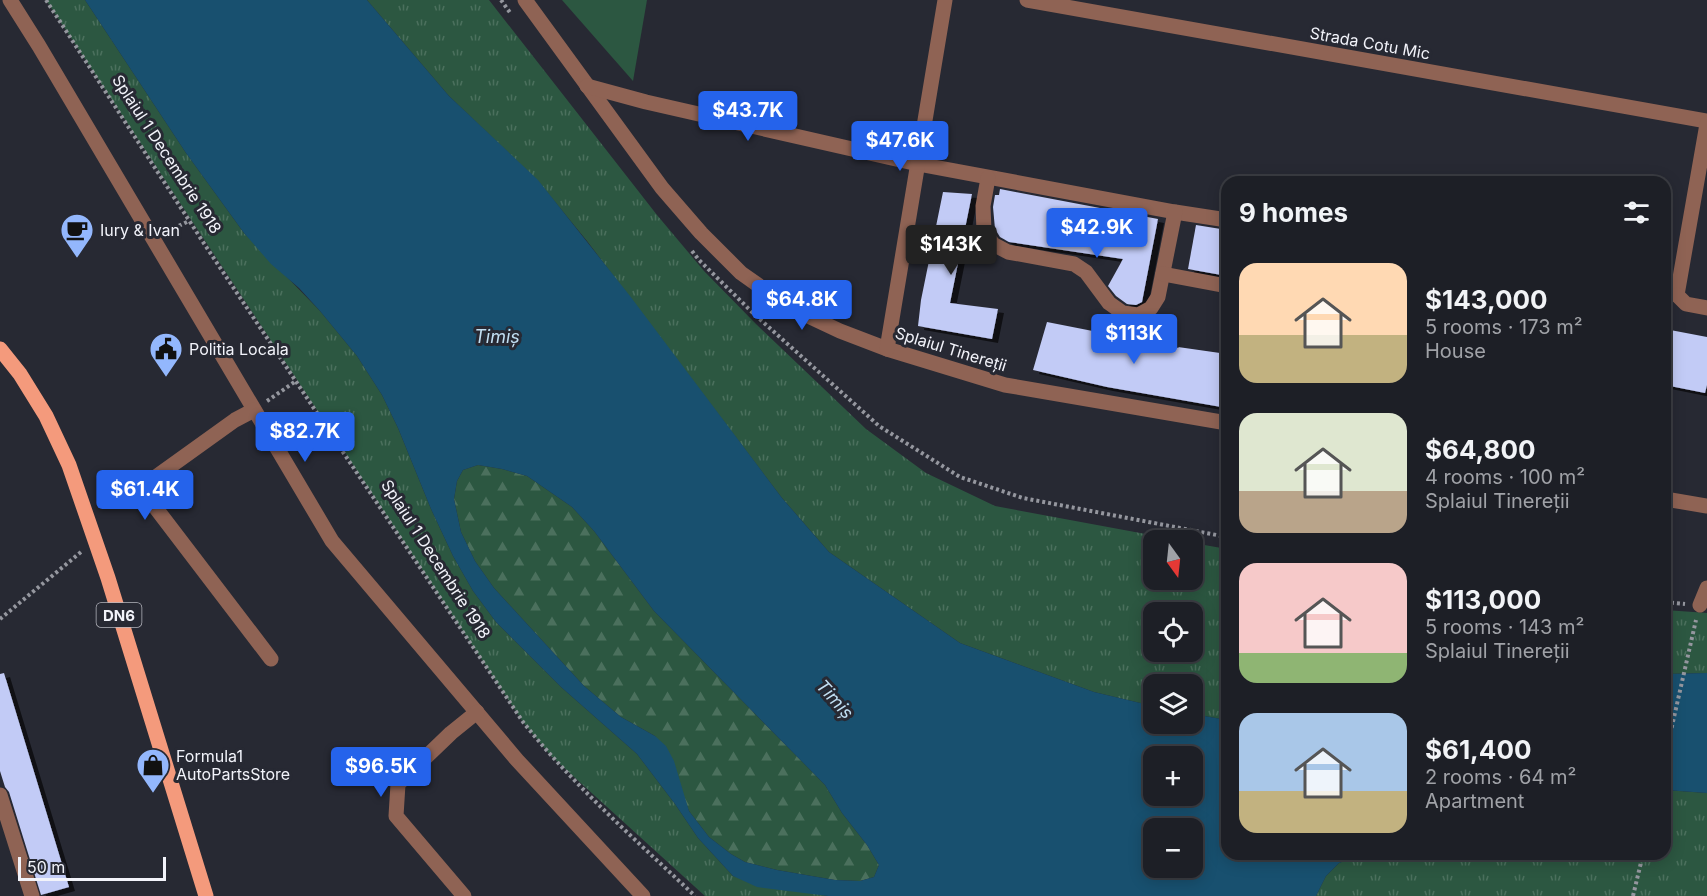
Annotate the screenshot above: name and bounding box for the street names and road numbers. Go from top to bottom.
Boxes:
street label: Strada Cotu Mic [1308,23,1432,63]
street label: Splaiul 1 Decembrie 1918 [108,71,226,237]
street label: Splaiul Tinereții [893,323,1009,375]
street label: Splaiul 1 Decembrie 1918 [377,476,495,642]
road number: DN6 [96,603,142,627]

